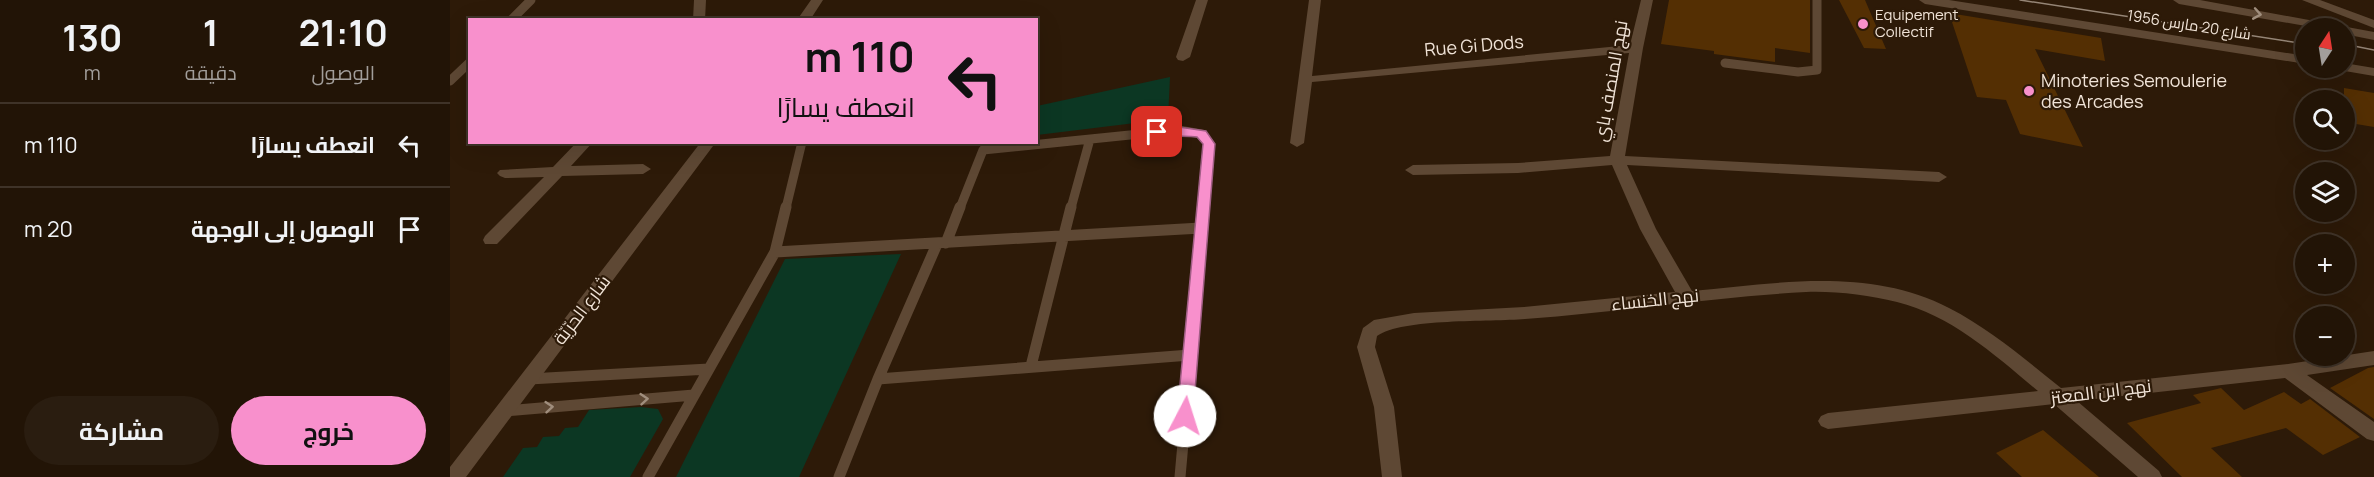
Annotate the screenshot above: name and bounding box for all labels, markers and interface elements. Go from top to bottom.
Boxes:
place label: Equipement Collectif [1875,4,1958,42]
street label: شارع 20 مارس 1956 [2126,4,2252,46]
text: 1 [203,8,219,57]
text: 21:10 [299,8,388,57]
one-way arrow [2252,8,2262,20]
text: 130 [62,13,123,62]
marker: Equipement Collectif [1856,17,1870,31]
street label: نهج المنصف باي [1588,18,1635,144]
north arrow [2295,18,2355,78]
map controls [2295,18,2355,366]
text: 110 m [804,27,915,85]
street label: Rue Gi Dods [1423,29,1525,61]
icon: left [936,42,1014,120]
text: m [84,59,101,86]
text: دقيقة [185,59,237,86]
text: الوصول [311,59,375,86]
place label: Minoteries Semoulerie des Arcades [2041,68,2227,113]
marker: Minoteries Semoulerie des Arcades [2022,84,2036,98]
text: انعطف يسارًا [776,88,915,125]
button: search [2295,90,2355,150]
pin [1131,106,1182,157]
icon: arrive [1140,115,1173,148]
icon: left [393,129,426,162]
text: 110 m [24,130,78,160]
text: انعطف يسارًا [251,130,375,160]
button: layers [2295,162,2355,222]
icon: arrive [393,213,426,246]
text: 20 m [24,214,73,244]
text: الوصول إلى الوجهة [191,214,375,244]
button: + [2295,234,2355,294]
street label: شارع الحرّيّة [547,270,616,350]
street label: نهج الخنساء [1610,282,1700,317]
button: − [2295,306,2355,366]
street label: نهج ابن المعتز [2048,373,2153,410]
position arrow [1153,384,1217,448]
one-way arrow [639,393,648,406]
button: مشاركة [24,396,219,465]
button: خروج [231,396,426,465]
one-way arrow [544,401,554,414]

